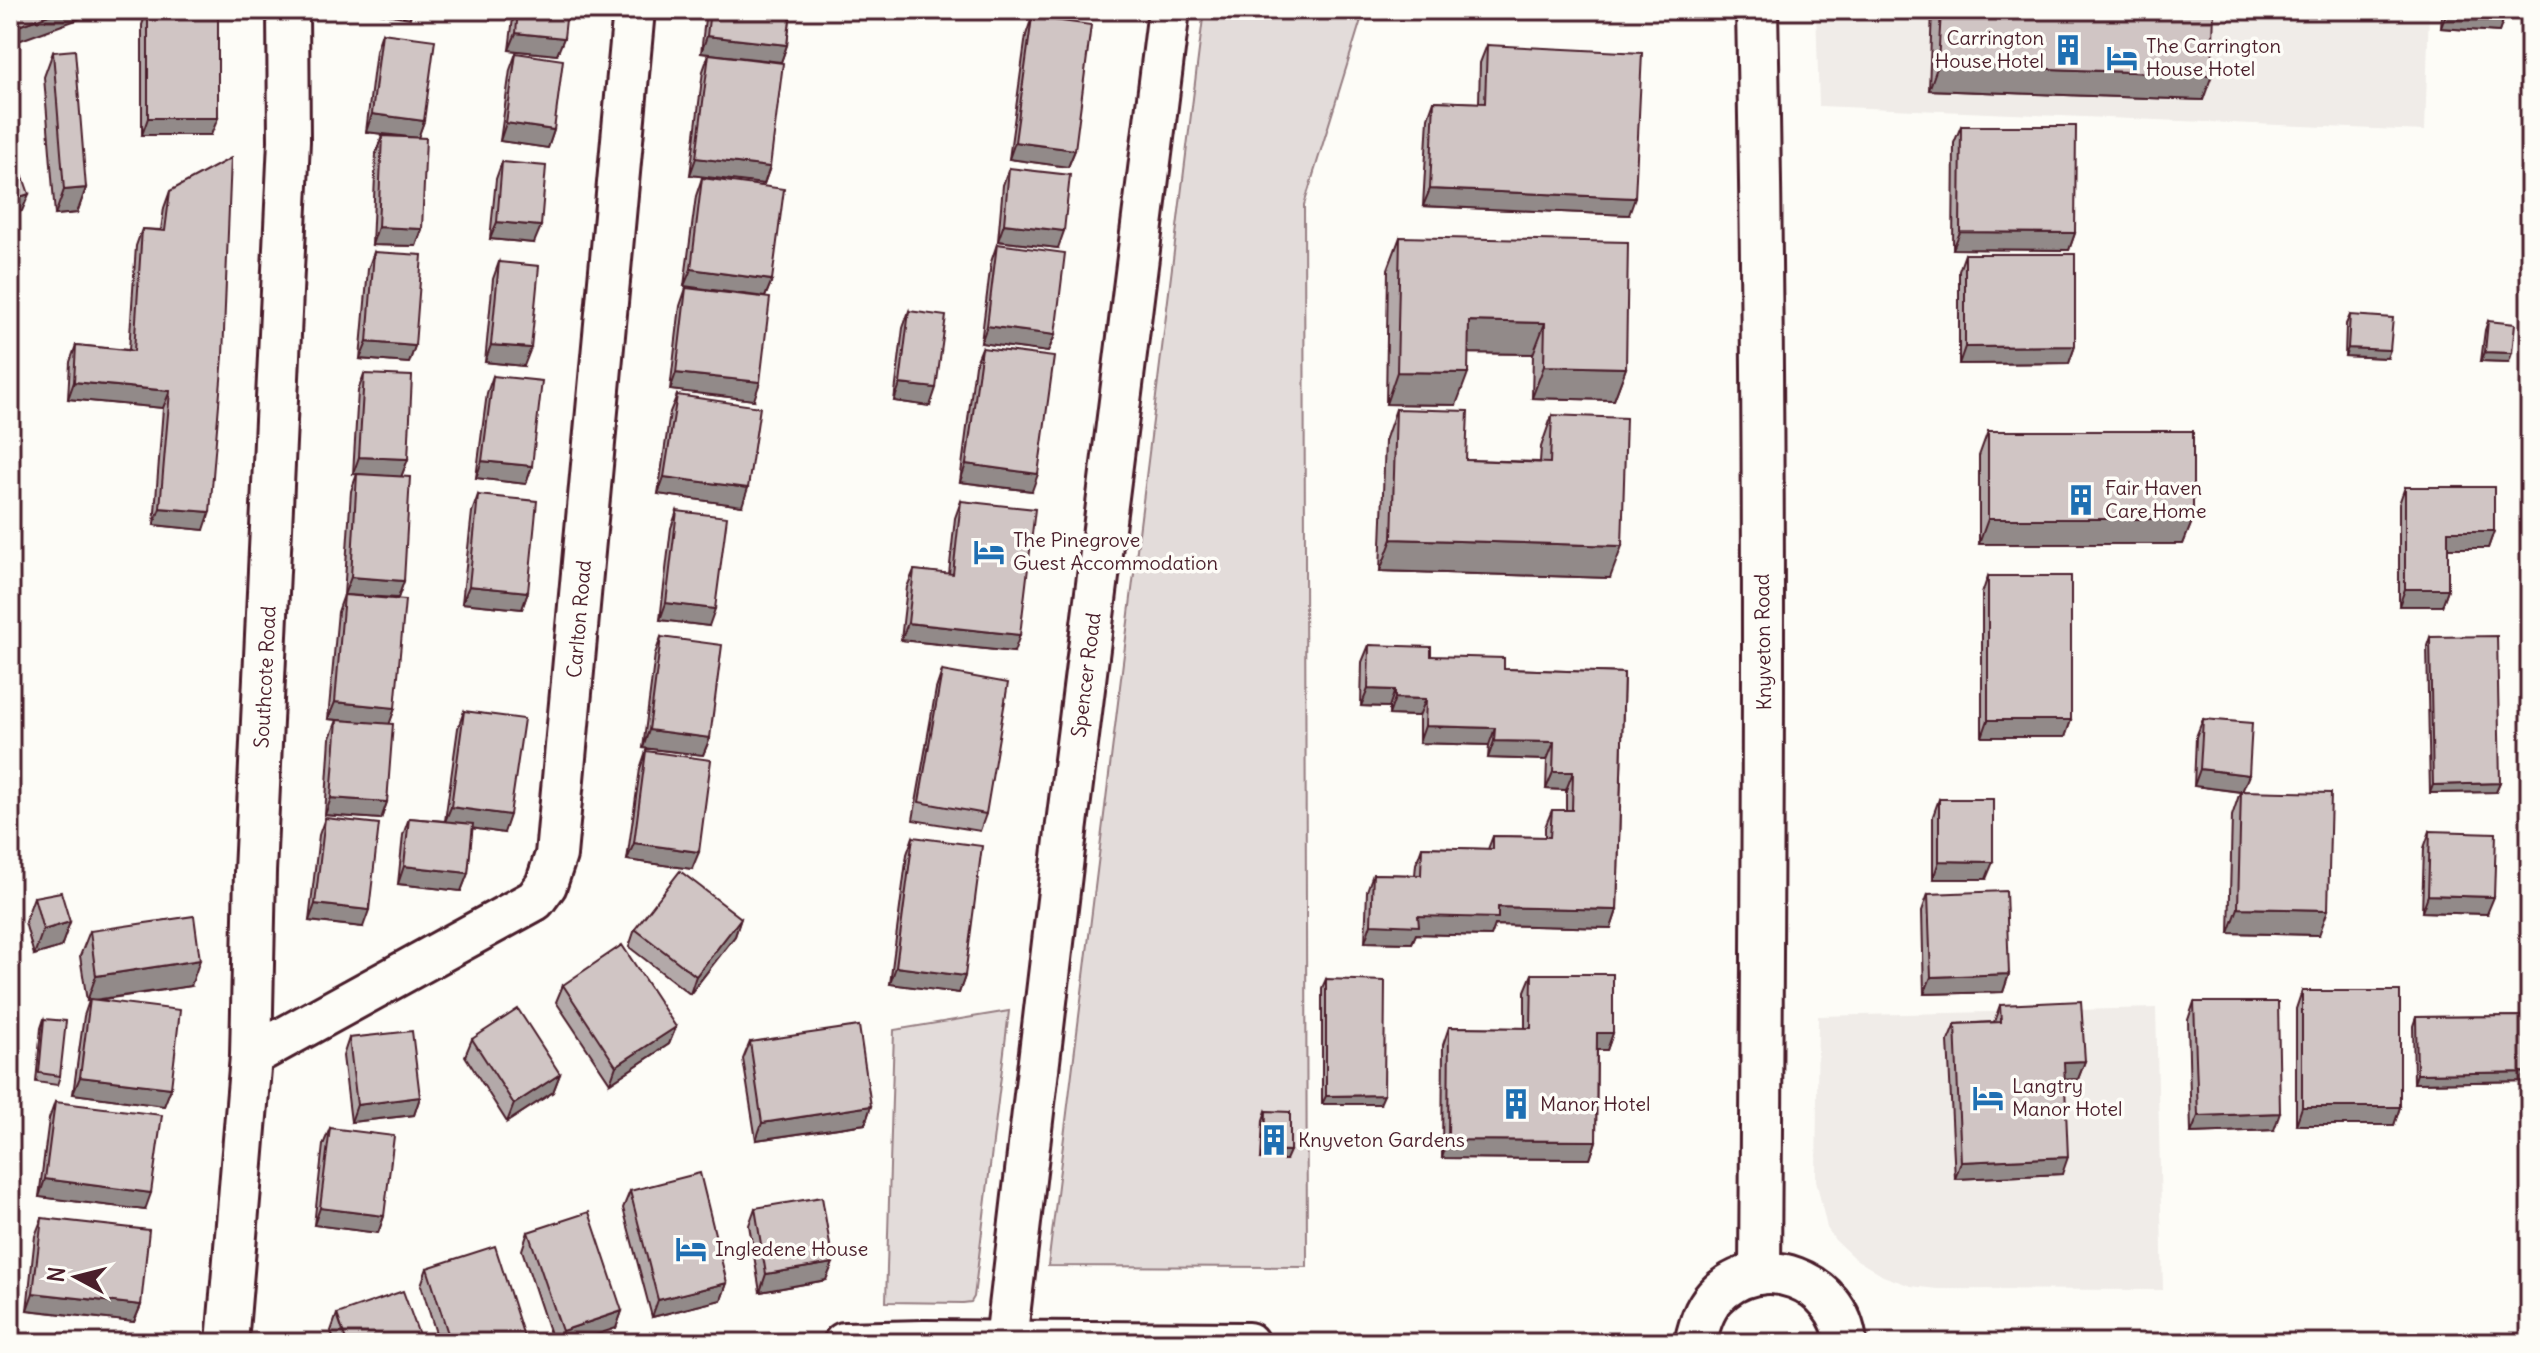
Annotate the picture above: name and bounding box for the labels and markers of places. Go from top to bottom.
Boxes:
place label: Carrington House Hotel [1935,25,2044,73]
building icon: Carrington House Hotel [2051,33,2085,67]
place label: The Carrington House Hotel [2146,33,2281,81]
hotel icon: The Carrington House Hotel [2105,41,2139,75]
place label: Fair Haven Care Home [2105,475,2206,523]
building icon: Fair Haven Care Home [2064,483,2098,517]
place label: The Pinegrove Guest Accommodation [1013,527,1218,575]
hotel icon: The Pinegrove Guest Accommodation [972,535,1006,569]
place label: Langtry Manor Hotel [2012,1073,2122,1121]
hotel icon: Langtry Manor Hotel [1971,1081,2005,1115]
building icon: Manor Hotel [1499,1087,1533,1121]
place label: Manor Hotel [1540,1091,1650,1116]
building icon: Knyveton Gardens [1257,1123,1291,1157]
place label: Knyveton Gardens [1298,1127,1465,1152]
hotel icon: Ingledene House [674,1232,708,1266]
place label: Ingledene House [715,1236,868,1261]

